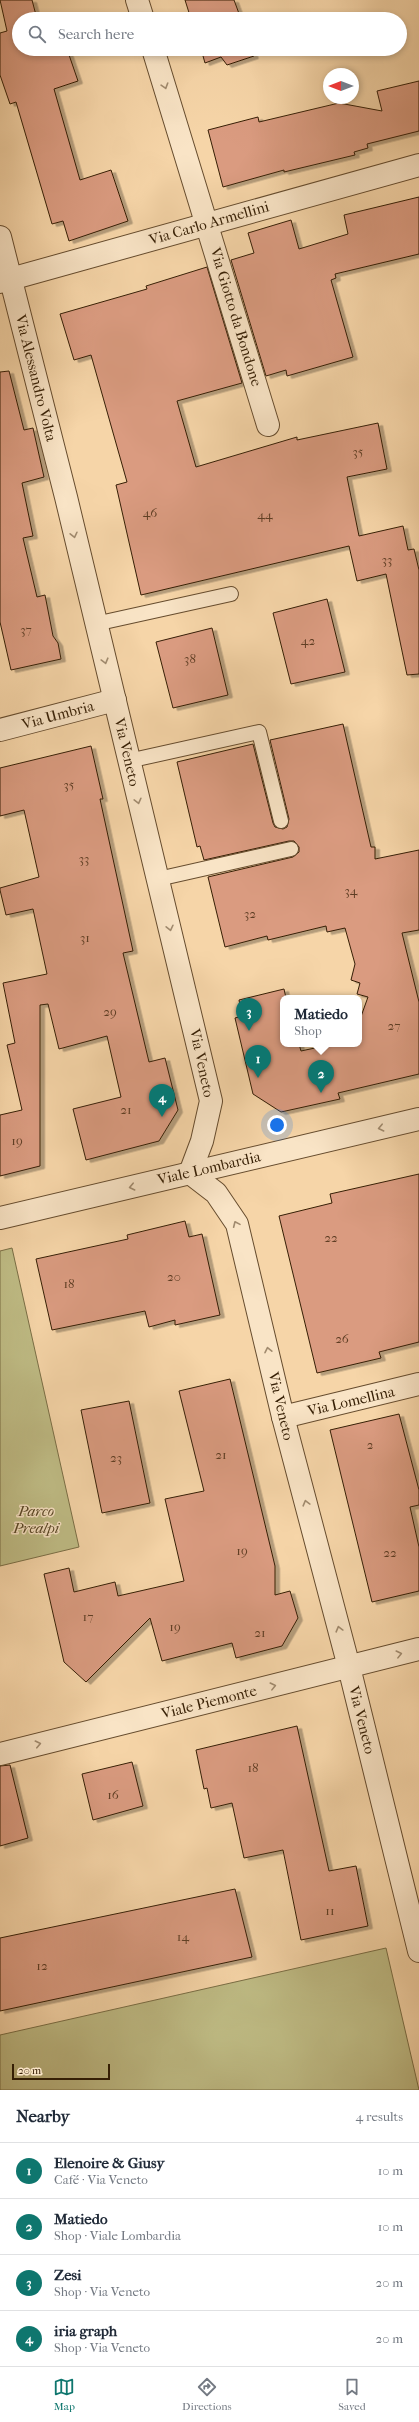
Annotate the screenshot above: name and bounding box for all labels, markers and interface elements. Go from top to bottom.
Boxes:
search box [12,12,407,56]
icon: search [26,23,48,45]
text: Search here [58,25,134,43]
north arrow [323,68,359,104]
one-way arrow [160,83,168,90]
street label: Via Carlo Armellini [146,197,272,249]
street label: Via Giotto da Bondone [206,244,266,389]
street label: Via Alessandro Volta [11,312,61,444]
house number: 35 [353,444,364,459]
house number: 46 [143,505,158,520]
house number: 44 [257,507,273,522]
one-way arrow [70,532,78,538]
house number: 33 [382,552,392,567]
house number: 37 [20,622,32,637]
house number: 42 [301,633,315,648]
house number: 38 [184,651,196,666]
one-way arrow [100,658,109,665]
street label: Via Umbria [19,696,97,734]
street label: Via Veneto [110,715,144,788]
house number: 35 [64,777,75,792]
one-way arrow [134,798,142,805]
house number: 33 [79,851,89,866]
house number: 34 [344,883,358,898]
house number: 32 [244,906,256,921]
one-way arrow [165,924,174,931]
house number: 31 [80,930,90,945]
popup [280,995,362,1047]
pin: 3 [236,998,262,1031]
house number: 29 [103,1004,117,1019]
text: Matiedo [294,1005,348,1023]
house number: 27 [388,1018,400,1033]
text: Shop [294,1023,322,1038]
street label: Via Veneto [186,1026,218,1099]
pin: 1 [245,1045,271,1078]
pin: 2 [308,1060,334,1093]
pin: 4 [149,1084,175,1117]
house number: 21 [120,1102,132,1117]
your location [267,1115,287,1135]
one-way arrow [378,1123,384,1131]
house number: 19 [11,1133,23,1148]
street label: Viale Lombardia [155,1147,263,1189]
one-way arrow [129,1182,135,1190]
one-way arrow [232,1221,240,1228]
house number: 22 [324,1230,338,1245]
house number: 20 [167,1269,181,1284]
house number: 18 [63,1276,75,1291]
house number: 26 [335,1331,350,1346]
one-way arrow [265,1347,273,1353]
street label: Via Veneto [264,1369,298,1442]
street label: Via Lomellina [305,1382,397,1420]
house number: 2 [367,1437,374,1452]
house number: 21 [215,1447,227,1462]
house number: 23 [110,1450,122,1465]
one-way arrow [302,1500,311,1507]
park label: Parco Prealpi [12,1502,61,1537]
house number: 19 [236,1543,248,1558]
house number: 22 [383,1545,397,1560]
house number: 17 [83,1609,93,1624]
house number: 19 [169,1619,181,1634]
house number: 21 [254,1625,266,1640]
one-way arrow [335,1626,344,1633]
one-way arrow [396,1651,402,1659]
street label: Viale Piemonte [158,1681,259,1723]
one-way arrow [269,1682,276,1691]
street label: Via Veneto [345,1683,379,1756]
one-way arrow [35,1741,41,1749]
house number: 18 [247,1760,259,1775]
house number: 16 [107,1787,120,1802]
house number: 11 [325,1903,335,1918]
house number: 14 [177,1929,189,1944]
house number: 12 [36,1958,48,1973]
scale bar [12,2062,110,2081]
text: 20 m [18,2064,41,2077]
text: Nearby [16,2106,70,2126]
text: 4 results [356,2109,403,2124]
text: Elenoire & Giusy [54,2154,165,2172]
text: 1 [27,2163,31,2178]
text: 10 m [378,2163,403,2178]
text: Café · Via Veneto [54,2172,148,2187]
text: Matiedo [54,2210,108,2228]
text: 2 [26,2219,32,2234]
text: 10 m [378,2219,403,2234]
text: Shop · Viale Lombardia [54,2228,181,2243]
text: Zesi [54,2266,82,2284]
text: 3 [26,2275,32,2290]
text: 20 m [376,2275,403,2290]
text: Shop · Via Veneto [54,2284,150,2299]
text: iria graph [54,2322,117,2340]
text: 4 [25,2331,33,2346]
text: 20 m [376,2331,403,2346]
text: Shop · Via Veneto [54,2340,150,2355]
tab: Map [53,2376,75,2413]
tab: Directions [182,2376,232,2413]
tab: Saved [338,2376,366,2413]

